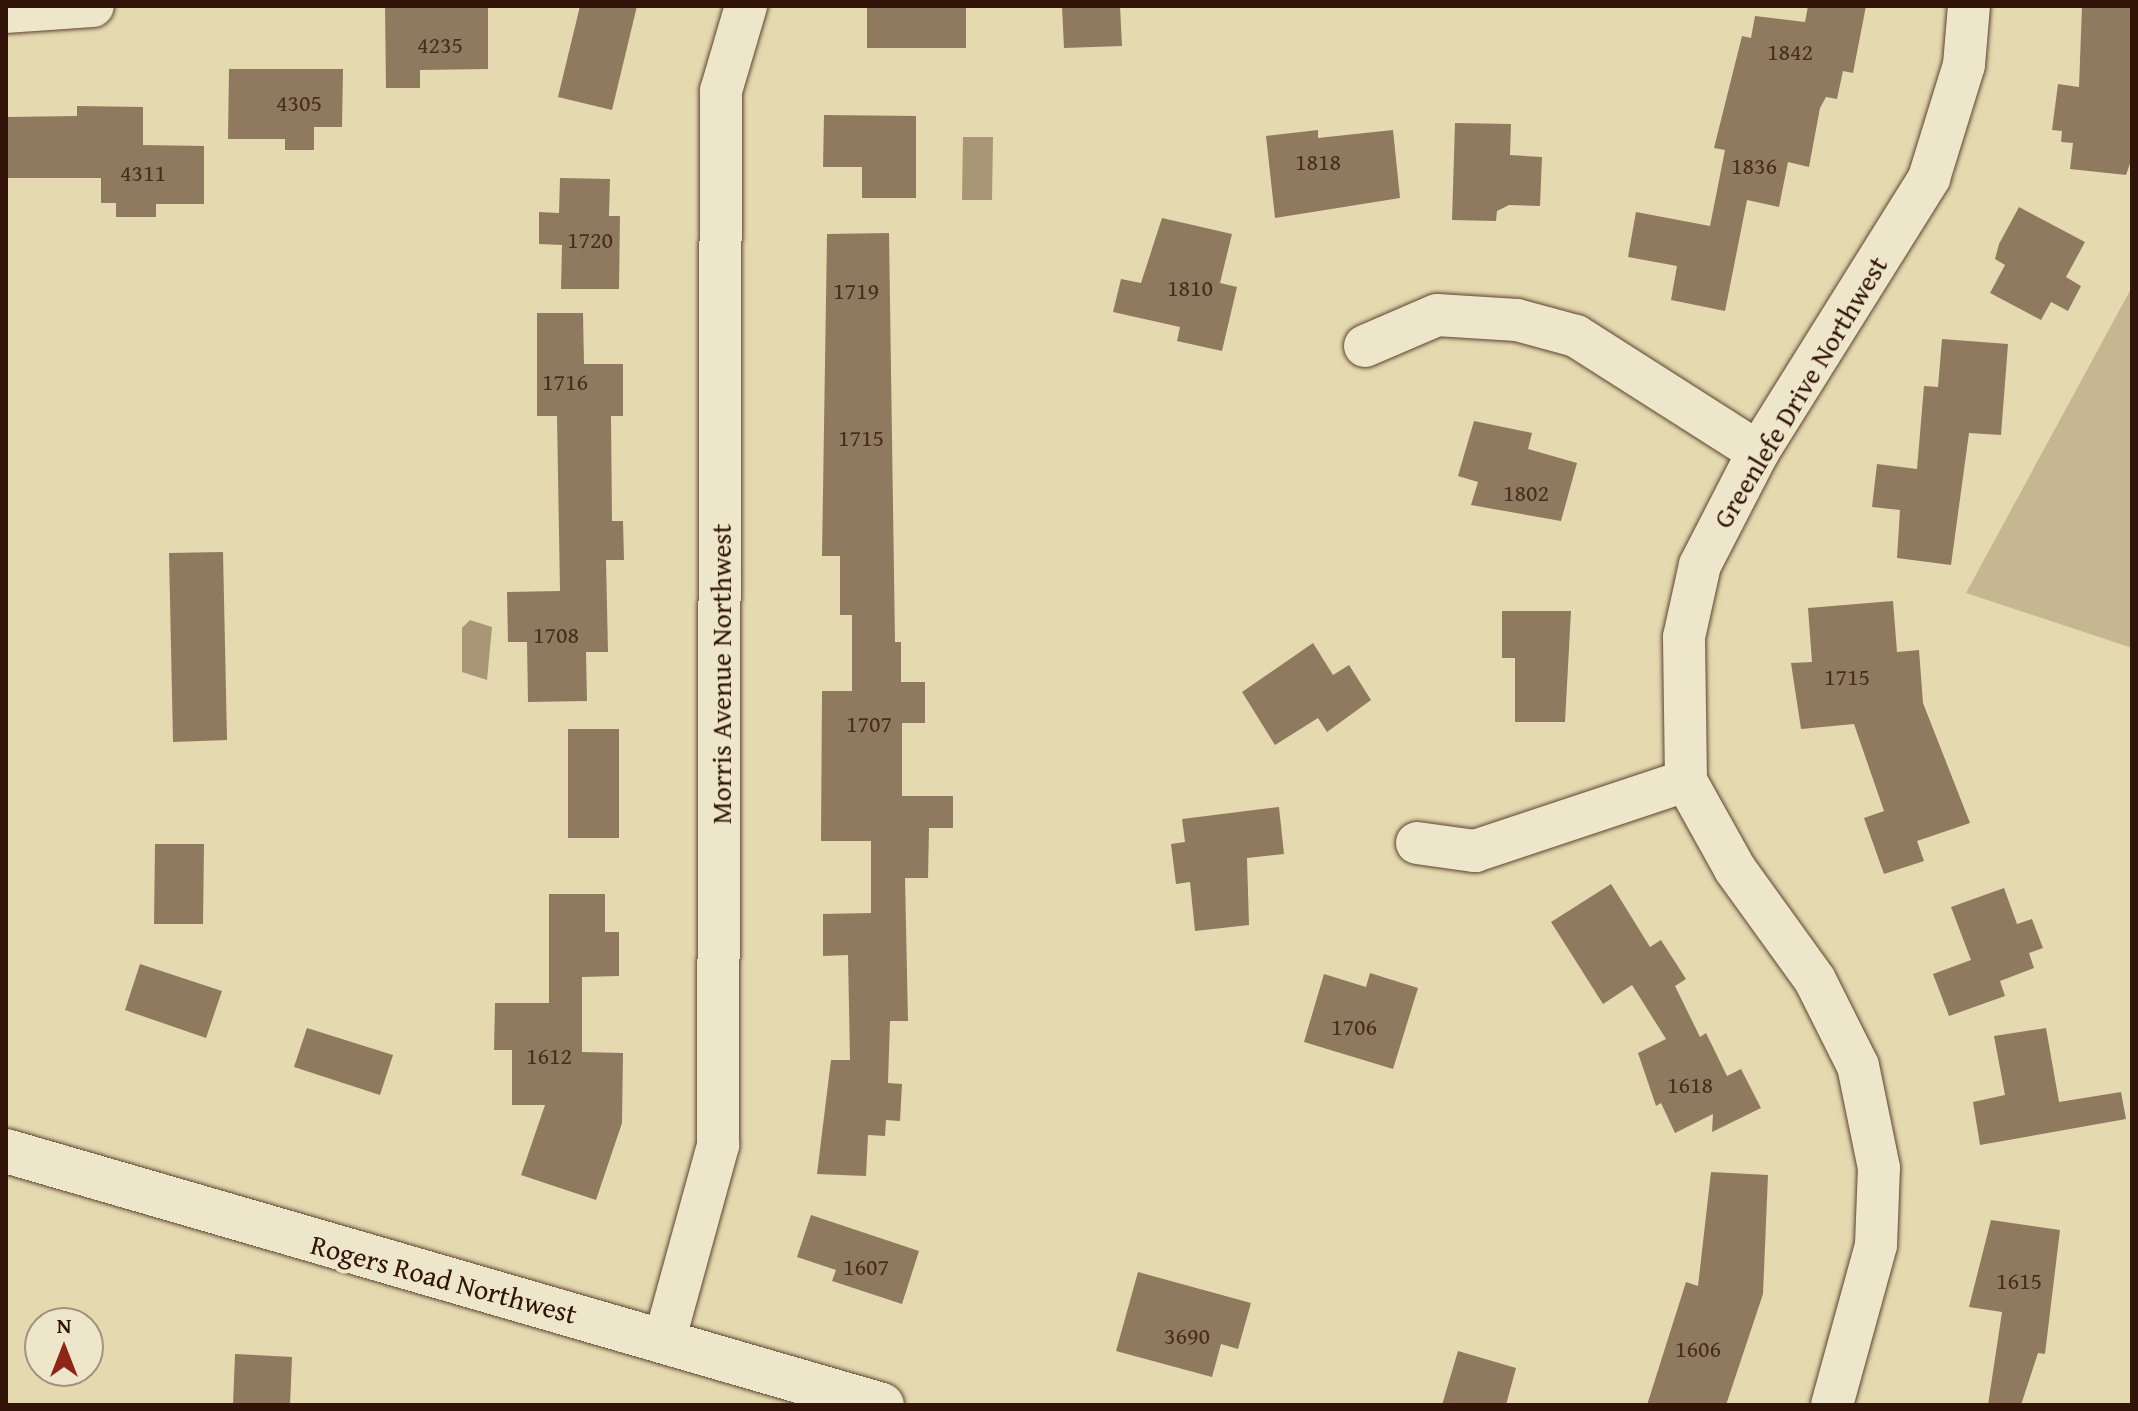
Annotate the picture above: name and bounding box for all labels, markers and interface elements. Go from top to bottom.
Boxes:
house number: 4235 [417,31,463,59]
house number: 1842 [1767,38,1813,66]
house number: 4305 [276,89,322,117]
house number: 1818 [1295,148,1341,176]
house number: 1836 [1731,152,1777,180]
house number: 4311 [120,159,166,187]
house number: 1720 [567,226,613,254]
street label: Greenlefe Drive Northwest [1705,250,1895,534]
house number: 1810 [1167,274,1213,302]
house number: 1719 [833,277,879,305]
house number: 1716 [542,368,588,396]
house number: 1715 [838,424,884,452]
house number: 1802 [1503,479,1549,507]
street label: Morris Avenue Northwest [704,524,738,824]
house number: 1708 [533,621,579,649]
house number: 1715 [1824,663,1870,691]
house number: 1707 [846,710,892,738]
house number: 1706 [1331,1013,1377,1041]
house number: 1612 [526,1042,572,1070]
house number: 1618 [1667,1071,1713,1099]
street label: Rogers Road Northwest [307,1227,581,1331]
house number: 1607 [843,1253,889,1281]
house number: 1615 [1996,1267,2042,1295]
north arrow [24,1307,104,1387]
text: N [57,1309,71,1341]
house number: 3690 [1164,1322,1210,1350]
house number: 1606 [1675,1335,1721,1363]

